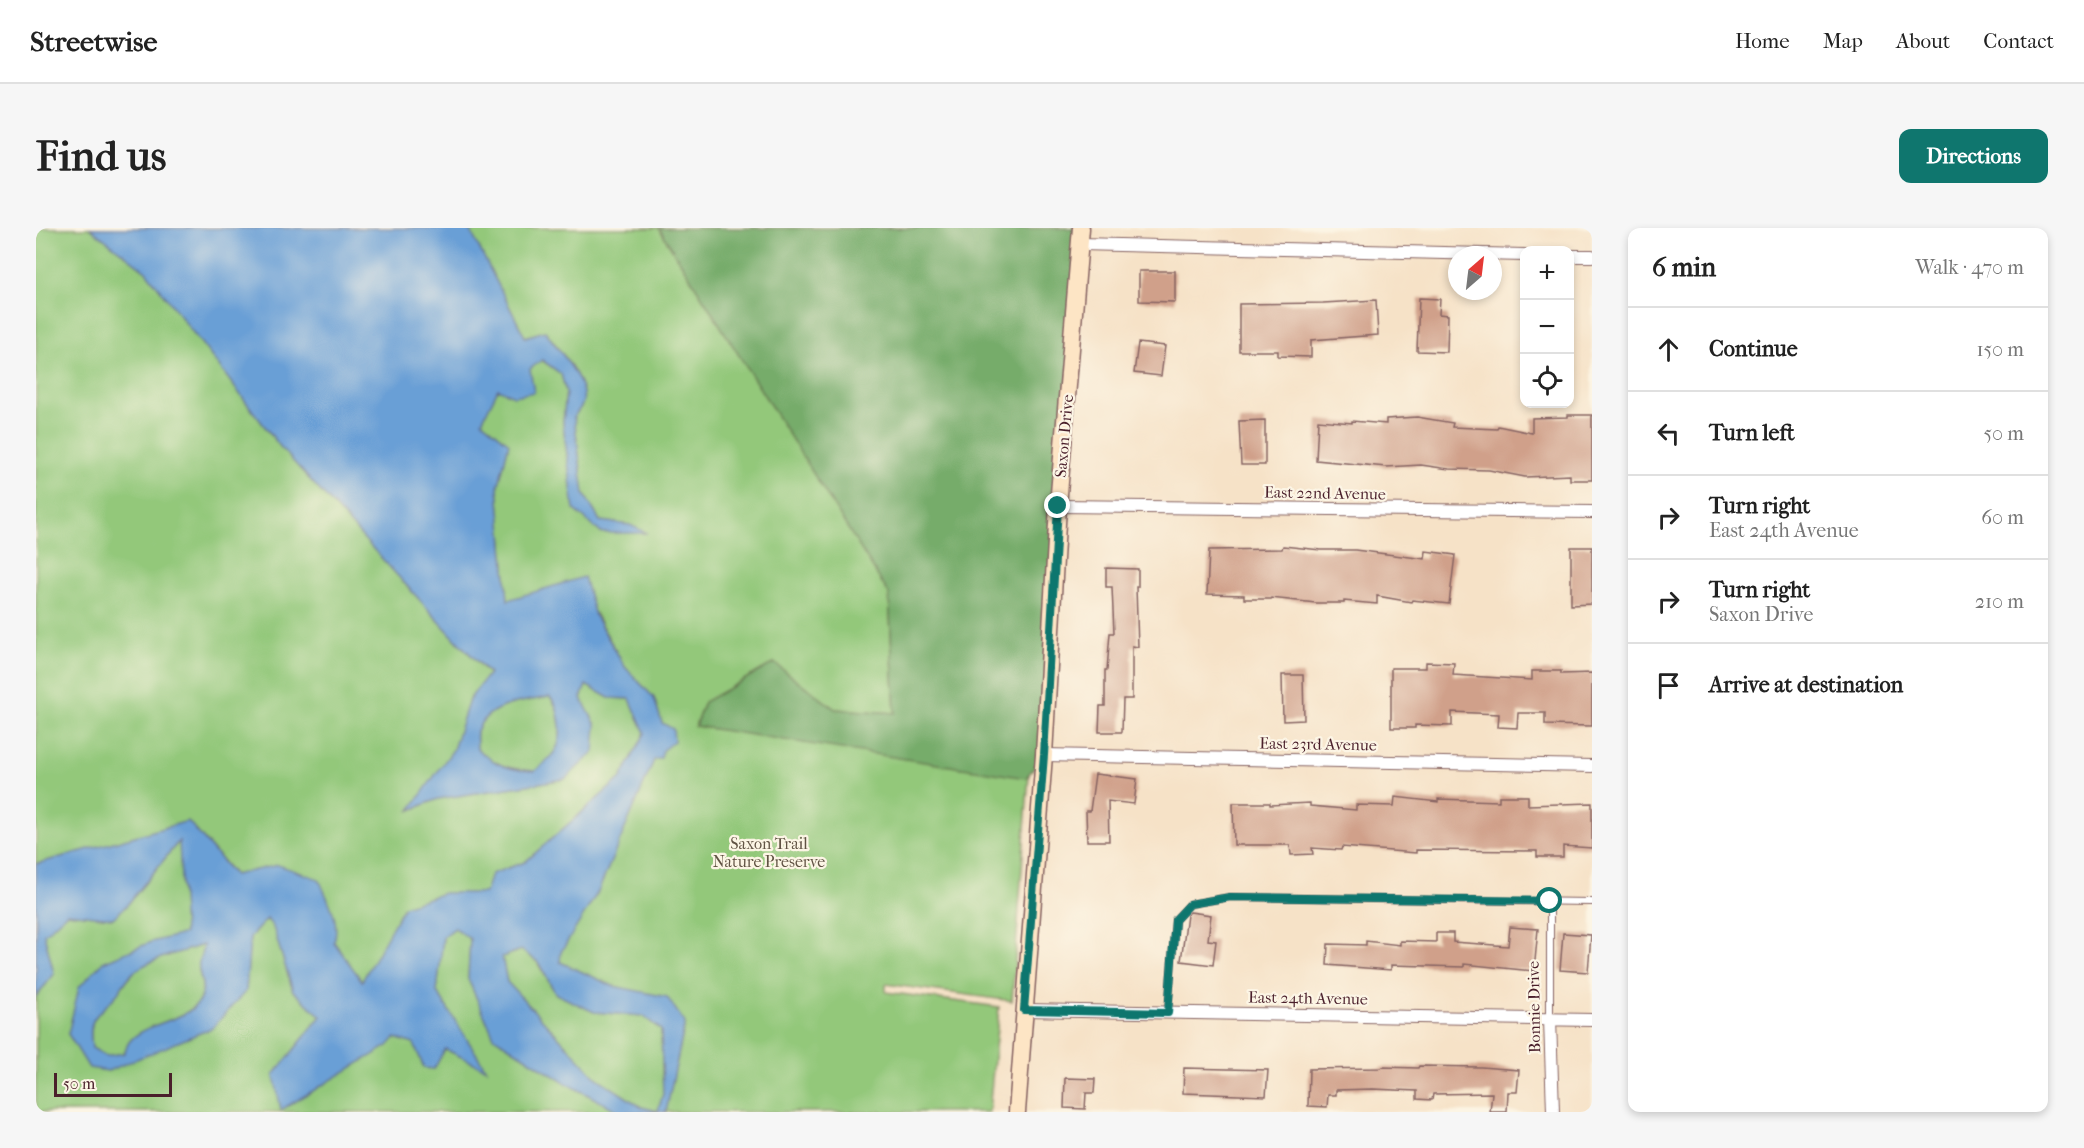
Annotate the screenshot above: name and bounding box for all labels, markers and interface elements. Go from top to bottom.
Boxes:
text: Streetwise [30,25,157,58]
text: Home [1735,29,1790,53]
text: Map [1823,29,1863,53]
text: About [1896,29,1950,53]
text: Contact [1983,29,2054,53]
button: Directions [1899,129,2048,183]
text: Find us [36,132,166,181]
north arrow [1448,246,1502,300]
map controls [1520,246,1574,408]
button: + [1520,246,1574,300]
text: 6 min [1652,252,1716,283]
text: Walk · 470 m [1915,256,2024,279]
button: − [1520,300,1574,354]
icon: ahead [1652,333,1685,366]
text: Continue [1709,336,1798,362]
text: 150 m [1976,338,2024,361]
button: locate [1520,354,1574,408]
street label: Saxon Drive [1051,394,1077,478]
icon: left [1652,417,1685,450]
text: Turn left [1709,420,1795,446]
text: 50 m [1983,422,2024,445]
street label: East 22nd Avenue [1264,482,1386,504]
route end [1044,492,1070,518]
text: Turn right [1709,493,1810,519]
icon: right [1652,501,1685,534]
text: 60 m [1981,506,2024,529]
text: East 24th Avenue [1709,519,1859,542]
text: Turn right [1709,577,1810,603]
icon: right [1652,585,1685,618]
text: 210 m [1975,590,2024,613]
text: Saxon Drive [1709,603,1813,626]
icon: arrive [1652,669,1685,702]
text: Arrive at destination [1709,672,1903,698]
street label: East 23rd Avenue [1259,733,1377,755]
park label: Saxon Trail Nature Preserve [713,834,825,871]
route start [1536,887,1562,913]
street label: Bonnie Drive [1524,961,1544,1053]
street label: East 24th Avenue [1248,987,1368,1009]
scale bar [54,1070,172,1098]
text: 50 m [63,1074,95,1093]

